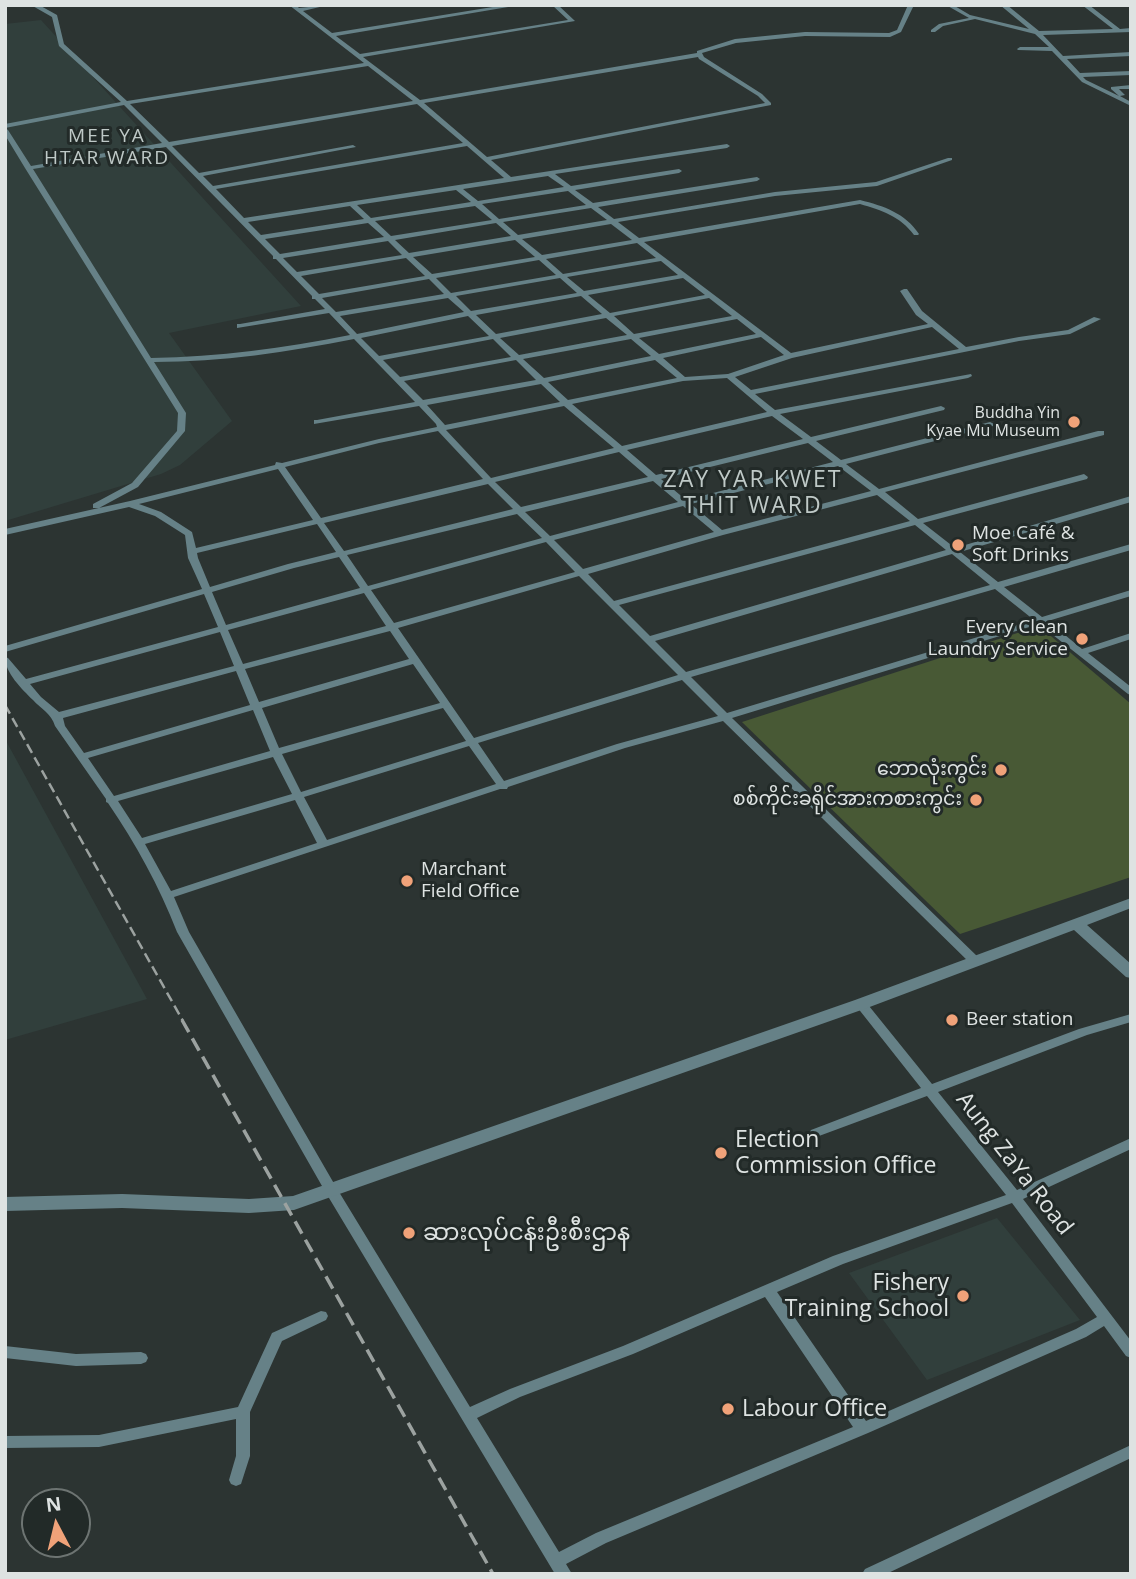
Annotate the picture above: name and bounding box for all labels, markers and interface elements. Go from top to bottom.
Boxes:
district label: MEE YA HTAR WARD [45,126,169,170]
place label: Buddha Yin Kyae Mu Museum [926,403,1060,441]
marker: Buddha Yin Kyae Mu Museum [1066,414,1082,430]
district label: ZAY YAR KWET THIT WARD [665,466,841,520]
place label: Moe Café & Soft Drinks [972,523,1074,567]
marker: Moe Café & Soft Drinks [950,537,966,553]
place label: Every Clean Laundry Service [927,617,1068,661]
marker: Every Clean Laundry Service [1074,631,1090,647]
place label: ဘောလုံးကွင်း [877,759,987,781]
marker: ဘောလုံးကွင်း [993,762,1009,778]
place label: စစ်ကိုင်းခရိုင်အားကစားကွင်း [733,789,962,811]
marker: စစ်ကိုင်းခရိုင်အားကစားကွင်း [968,792,984,808]
place label: Marchant Field Office [421,859,520,903]
marker: Marchant Field Office [399,873,415,889]
place label: Beer station [966,1009,1073,1031]
marker: Beer station [944,1012,960,1028]
street label: Aung ZaYa Road [950,1087,1078,1241]
place label: Election Commission Office [735,1126,936,1180]
marker: Election Commission Office [713,1145,729,1161]
place label: ဆားလုပ်ငန်းဦးစီးဌာန [423,1219,630,1247]
marker: ဆားလုပ်ငန်းဦးစီးဌာန [401,1225,417,1241]
place label: Fishery Training School [785,1269,949,1323]
marker: Fishery Training School [955,1288,971,1304]
place label: Labour Office [742,1395,887,1423]
marker: Labour Office [720,1401,736,1417]
north arrow [21,1488,91,1558]
text: N [44,1490,63,1518]

